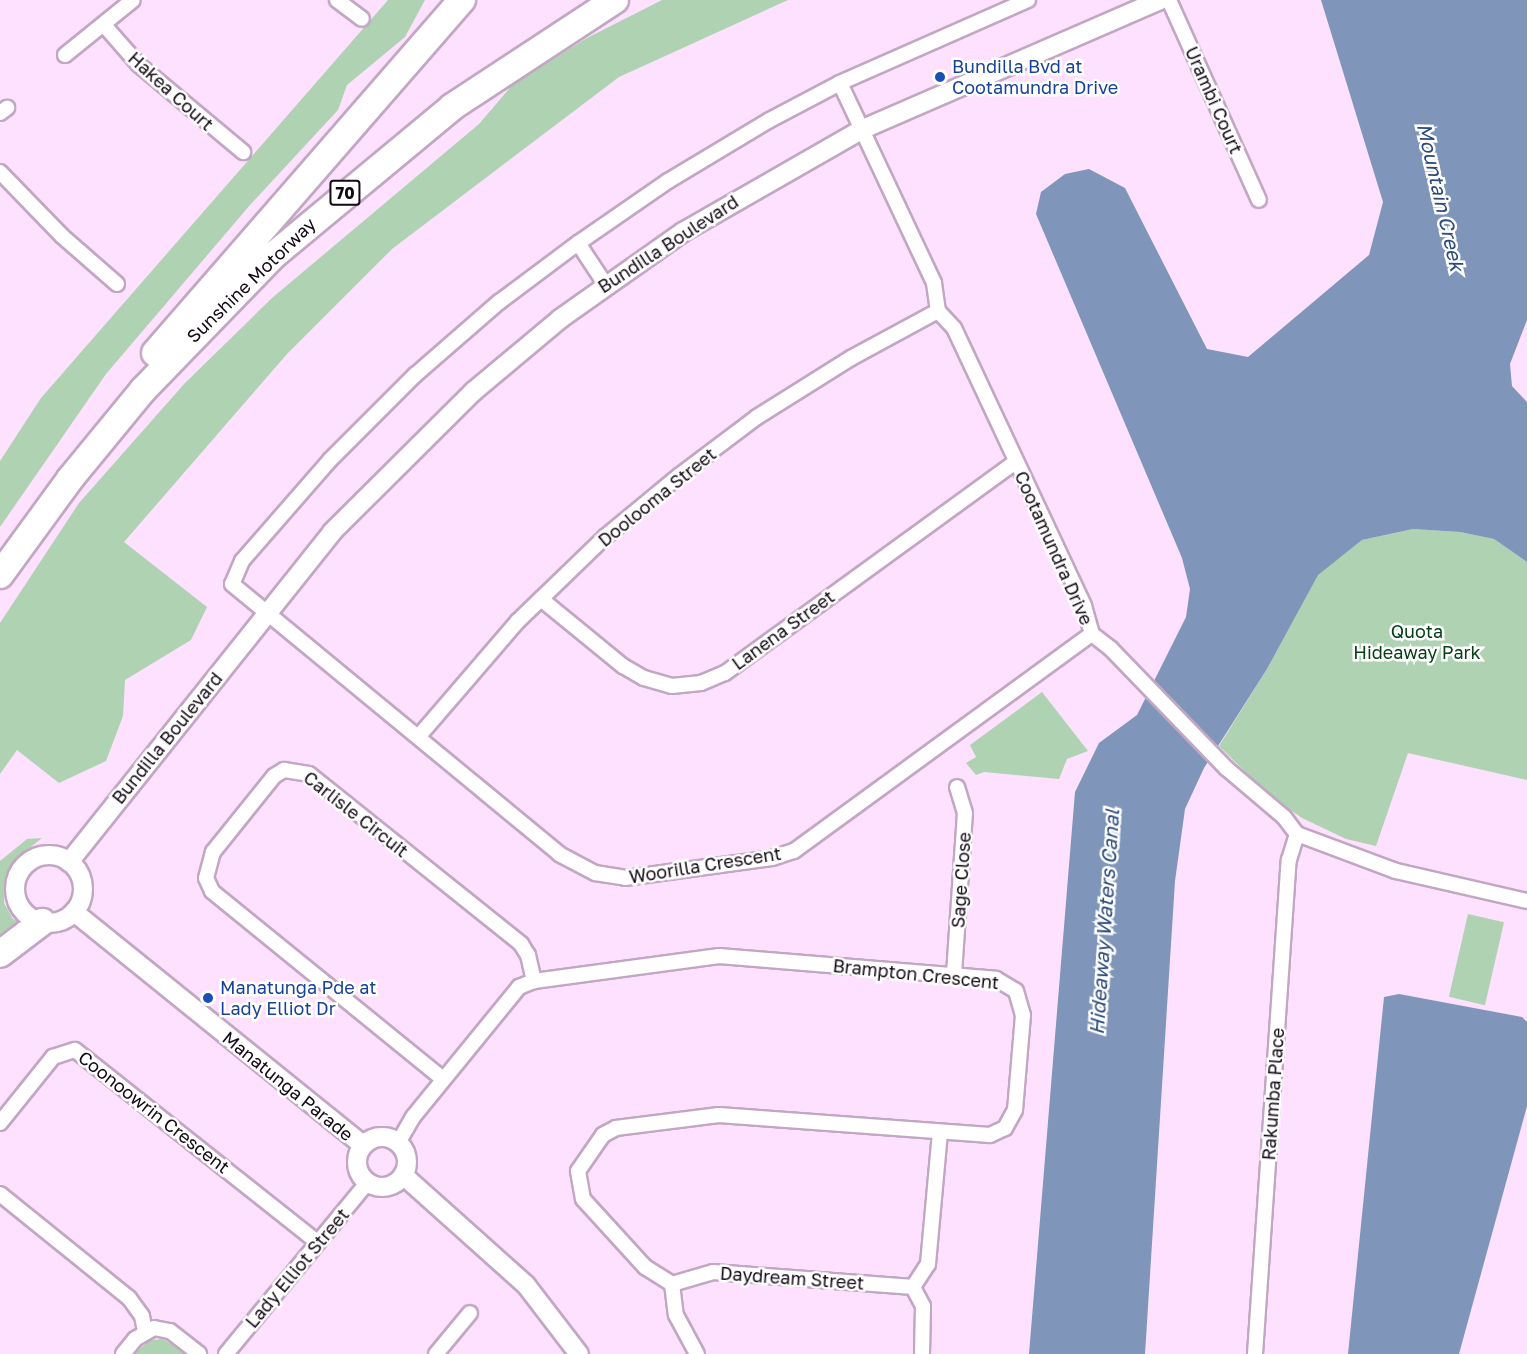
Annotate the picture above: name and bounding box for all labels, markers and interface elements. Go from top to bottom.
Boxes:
street label: Urambi Court [1181,43,1247,157]
street label: Hakea Court [124,47,218,135]
place label: Bundilla Bvd at Cootamundra Drive [952,56,1118,98]
marker: Bundilla Bvd at Cootamundra Drive [933,70,947,84]
water label: Mountain Creek [1412,121,1470,273]
road number: 70 [328,180,362,206]
street label: Bundilla Boulevard [594,191,742,297]
street label: Sunshine Motorway [182,213,320,347]
street label: Doolooma Street [594,443,720,551]
street label: Cootamundra Drive [1010,468,1098,628]
street label: Lanena Street [728,586,838,674]
park label: Quota Hideaway Park [1353,621,1481,664]
street label: Bundilla Boulevard [107,668,227,808]
street label: Carlisle Circuit [299,766,413,862]
water label: Hideaway Waters Canal [1084,809,1124,1035]
street label: Sage Close [947,831,975,929]
street label: Woorilla Crescent [627,842,783,888]
street label: Brampton Crescent [832,955,1000,993]
place label: Manatunga Pde at Lady Elliot Dr [220,977,376,1020]
marker: Manatunga Pde at Lady Elliot Dr [201,991,215,1005]
street label: Manatunga Parade [218,1027,358,1145]
street label: Rakumba Place [1258,1027,1288,1161]
street label: Coonoowrin Crescent [74,1046,234,1178]
street label: Lady Elliot Street [241,1204,353,1332]
street label: Daydream Street [719,1262,865,1294]

